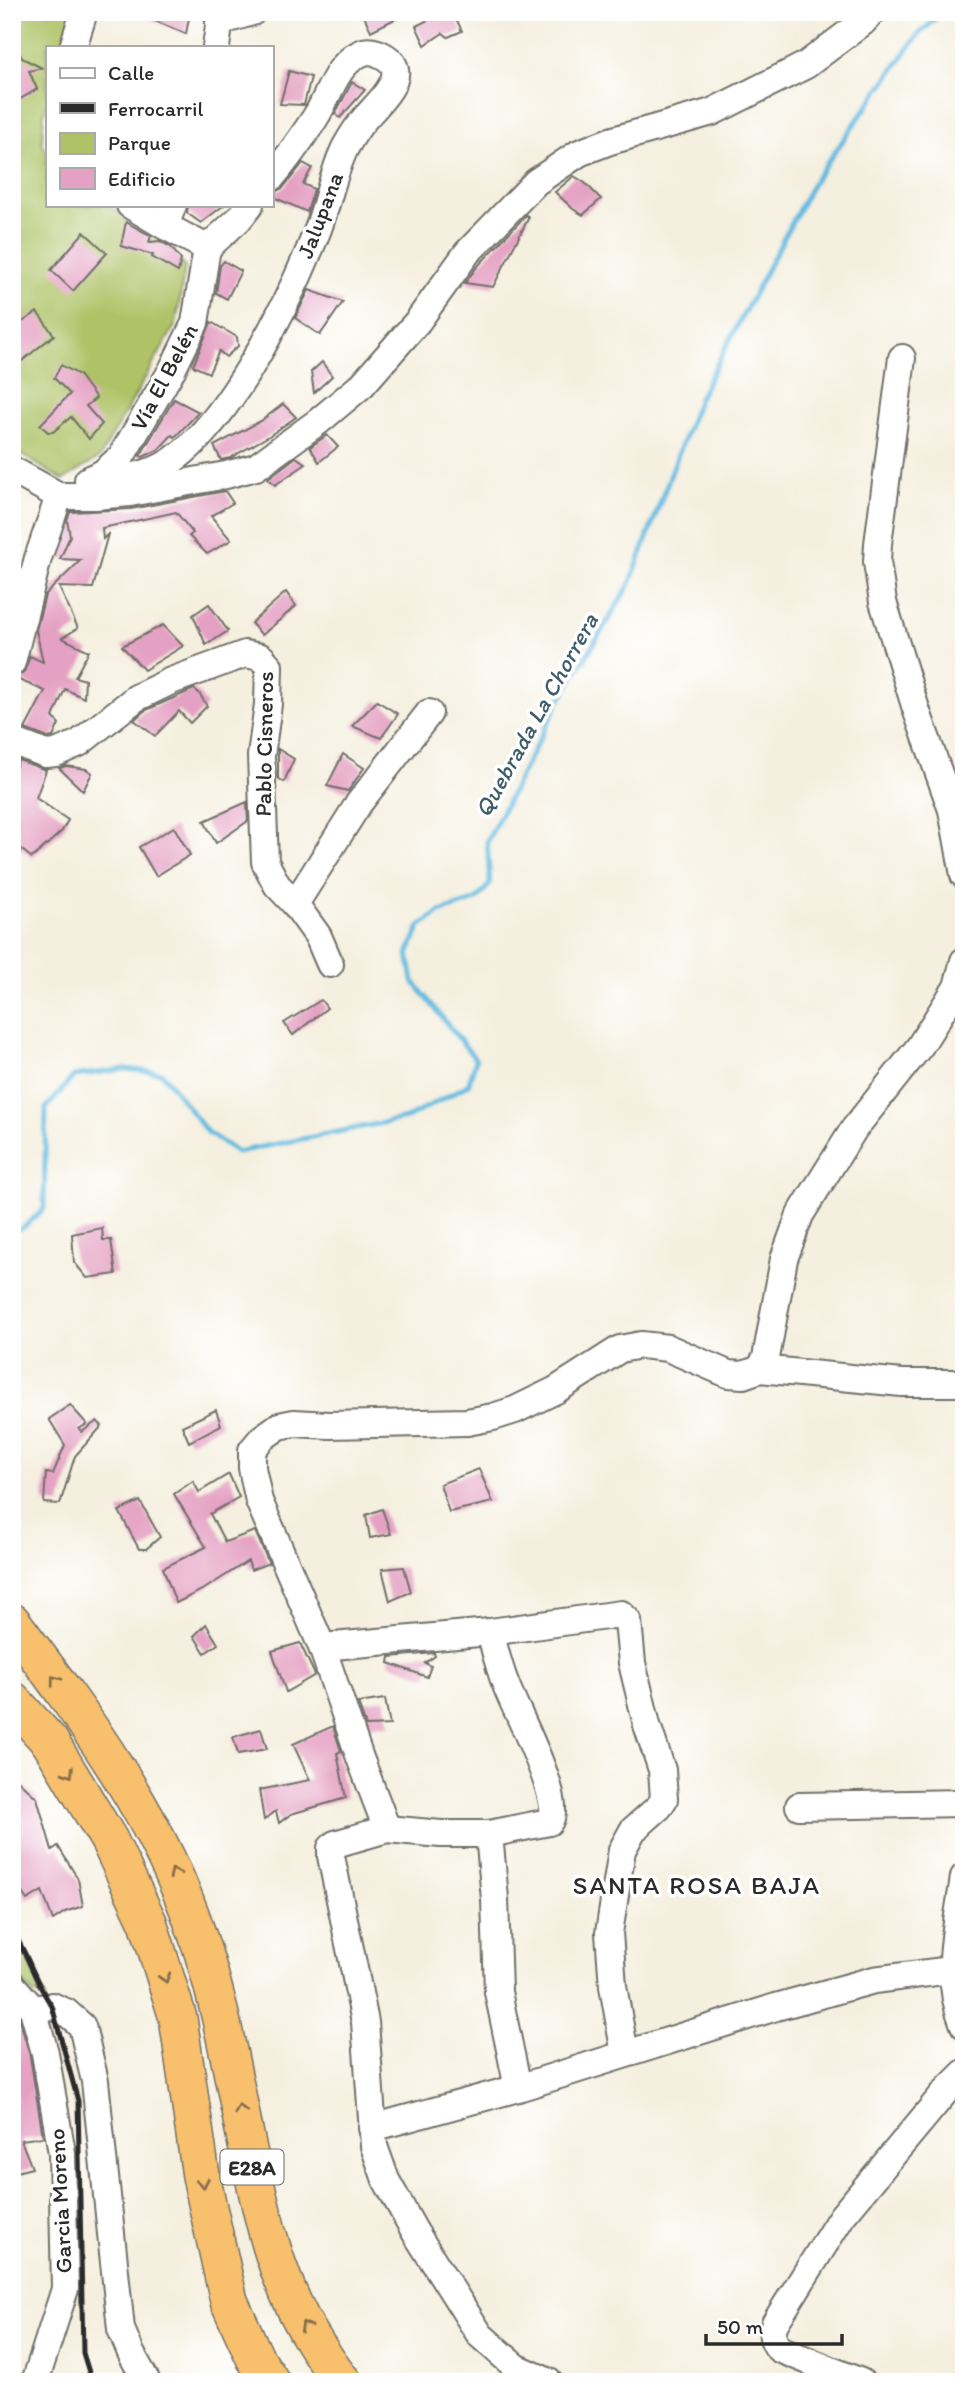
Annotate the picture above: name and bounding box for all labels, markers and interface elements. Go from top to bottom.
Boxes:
legend [46,46,273,206]
text: Calle [108,60,154,85]
text: Ferrocarril [108,96,203,121]
text: Parque [108,130,171,155]
text: Edificio [108,166,176,191]
street label: Jalupana [291,168,349,262]
street label: Vía El Belén [124,319,204,435]
water label: Quebrada La Chorrera [468,607,605,822]
street label: Pablo Cisneros [249,671,279,817]
one-way arrow [51,1675,63,1687]
one-way arrow [61,1765,74,1778]
one-way arrow [169,1868,183,1880]
district label: SANTA ROSA BAJA [573,1869,821,1901]
one-way arrow [157,1972,172,1984]
one-way arrow [233,2103,248,2115]
street label: Garcia Moreno [42,2128,78,2274]
road number: E28A [220,2150,284,2184]
one-way arrow [194,2177,209,2189]
scale bar [706,2303,843,2347]
text: 50 m [717,2314,764,2339]
one-way arrow [300,2320,313,2333]

